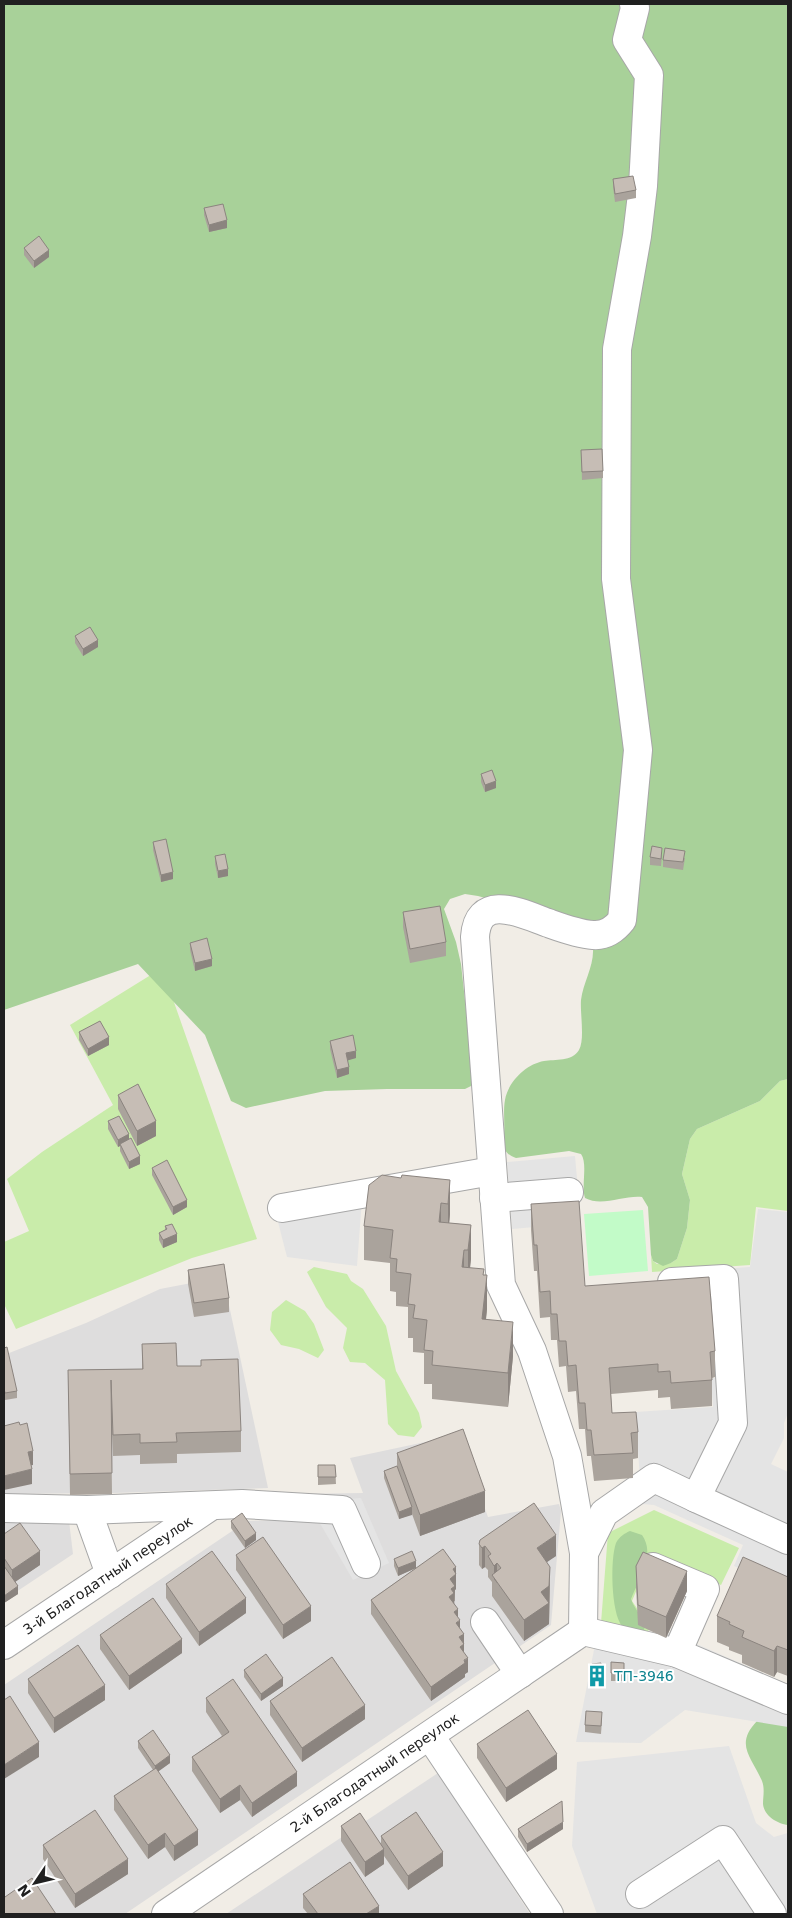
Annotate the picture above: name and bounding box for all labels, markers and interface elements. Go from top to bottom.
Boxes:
street label: 3-й Благодатный переулок [20,1513,195,1638]
building icon: ТП-3946 [584,1663,610,1689]
place label: ТП-3946 [613,1668,674,1684]
street label: 2-й Благодатный переулок [287,1710,462,1835]
north arrow [10,1858,60,1908]
text: N [14,1881,34,1900]

